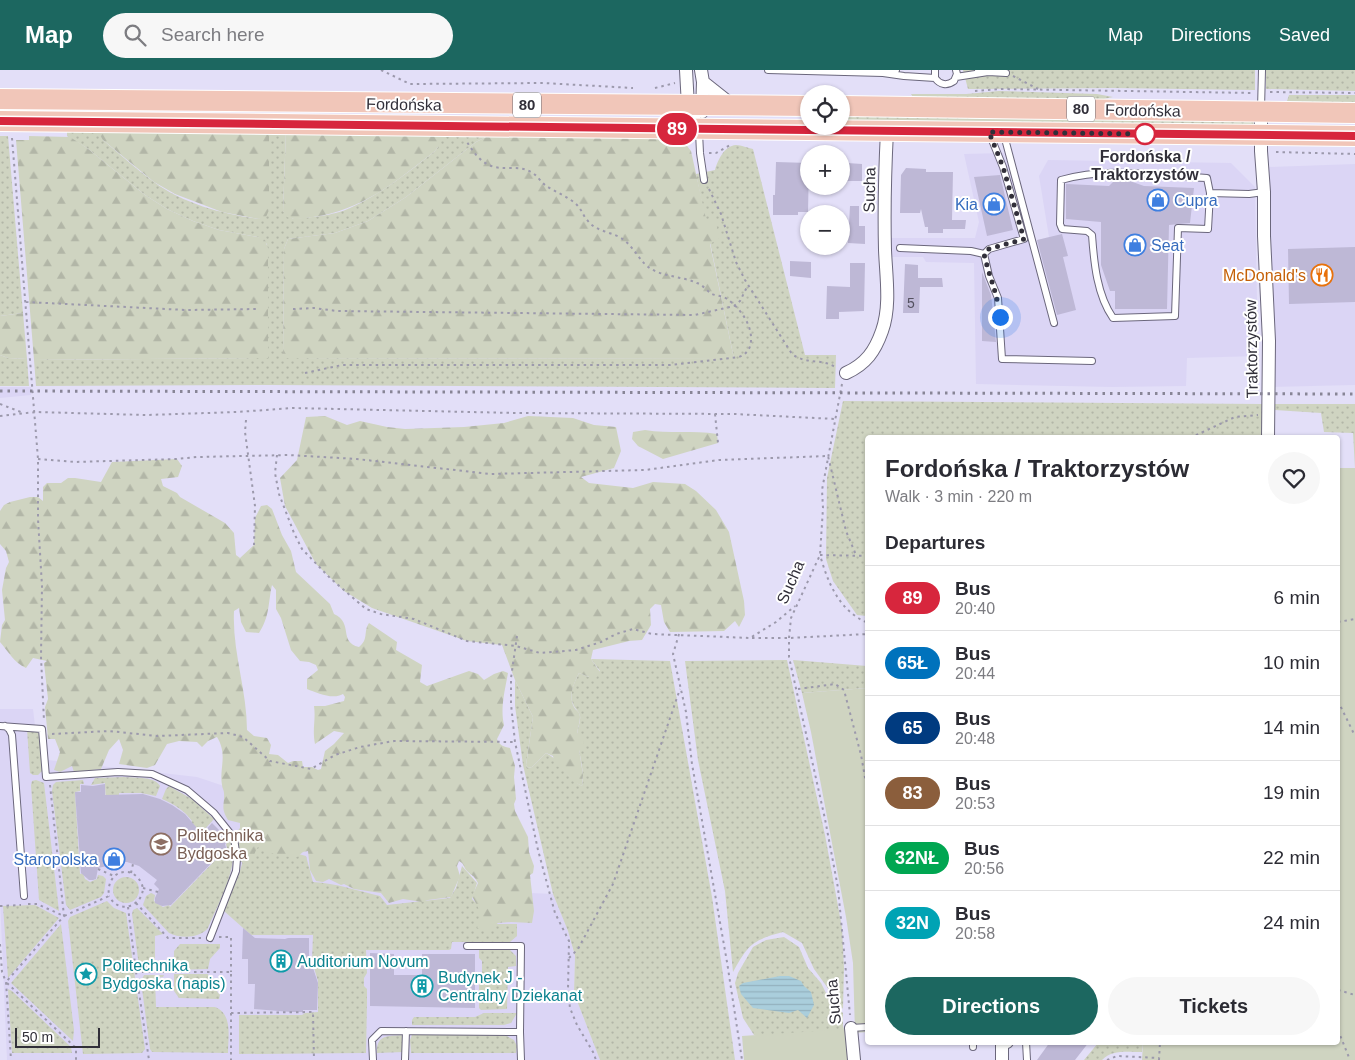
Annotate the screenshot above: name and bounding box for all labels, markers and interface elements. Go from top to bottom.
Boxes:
search box [103,13,453,58]
text: Map [25,21,73,48]
icon: search [121,21,149,49]
text: Search here [161,24,265,45]
text: Map [1108,25,1143,45]
text: Directions [1171,25,1251,45]
text: Saved [1279,25,1330,45]
map controls [800,85,850,255]
button: locate [800,85,850,135]
road number: 80 [513,92,541,118]
street label: Fordońska [366,95,442,114]
road number: 80 [1067,96,1095,122]
street label: Fordońska [1105,101,1181,120]
line badge: 89 [654,113,700,145]
text: 89 [667,119,687,139]
marker: Fordońska / Traktorzystów [1134,123,1156,145]
button: + [800,145,850,195]
place label: Fordońska / Traktorzystów [1091,148,1199,183]
street label: Sucha [861,167,878,213]
shop icon: Cupra [1146,188,1170,212]
shop icon: Kia [982,192,1006,216]
place label: Cupra [1174,192,1218,209]
place label: Kia [955,196,978,213]
button: − [800,205,850,255]
shop icon: Seat [1123,233,1147,257]
place label: Seat [1151,237,1184,254]
restaurant icon: McDonald's [1310,263,1334,287]
place label: McDonald's [1223,267,1306,284]
house number: 5 [907,295,915,311]
street label: Traktorzystów [1242,299,1261,399]
your location [988,305,1013,330]
button: heart [1268,452,1320,504]
text: Fordońska / Traktorzystów [885,455,1189,482]
text: Walk · 3 min · 220 m [885,488,1032,505]
text: Departures [885,532,985,553]
street label: Sucha [773,558,807,606]
text: Bus [955,578,991,599]
text: 6 min [1274,587,1320,608]
text: 89 [902,588,923,608]
text: 20:40 [955,600,995,617]
text: Bus [955,643,991,664]
text: 10 min [1263,652,1320,673]
text: 65Ł [897,653,928,673]
text: 20:44 [955,665,995,682]
text: Bus [955,708,991,729]
text: 14 min [1263,717,1320,738]
text: 65 [902,718,923,738]
text: 20:48 [955,730,995,747]
text: Bus [955,773,991,794]
text: 19 min [1263,782,1320,803]
text: 83 [902,783,923,803]
text: 20:53 [955,795,995,812]
place label: Politechnika Bydgoska [177,827,263,862]
school or university icon: Politechnika Bydgoska [149,832,173,856]
text: Bus [964,838,1000,859]
shop icon: Staropolska [102,847,126,871]
text: 22 min [1263,847,1320,868]
text: 32NŁ [895,848,939,868]
place label: Staropolska [14,851,98,868]
text: 20:56 [964,860,1004,877]
text: Bus [955,903,991,924]
text: 24 min [1263,912,1320,933]
text: 32N [896,913,929,933]
text: 20:58 [955,925,995,942]
building icon: Auditorium Novum [269,949,293,973]
place label: Auditorium Novum [297,953,429,970]
place label: Politechnika Bydgoska (napis) [102,957,226,992]
place icon: Politechnika Bydgoska (napis) [74,962,98,986]
place label: Budynek J - Centralny Dziekanat [438,969,583,1004]
building icon: Budynek J - Centralny Dziekanat [410,974,434,998]
button: Directions [885,977,1098,1035]
button: Tickets [1108,977,1320,1035]
street label: Sucha [823,979,844,1025]
scale bar [15,1025,100,1048]
text: 50 m [22,1029,53,1045]

